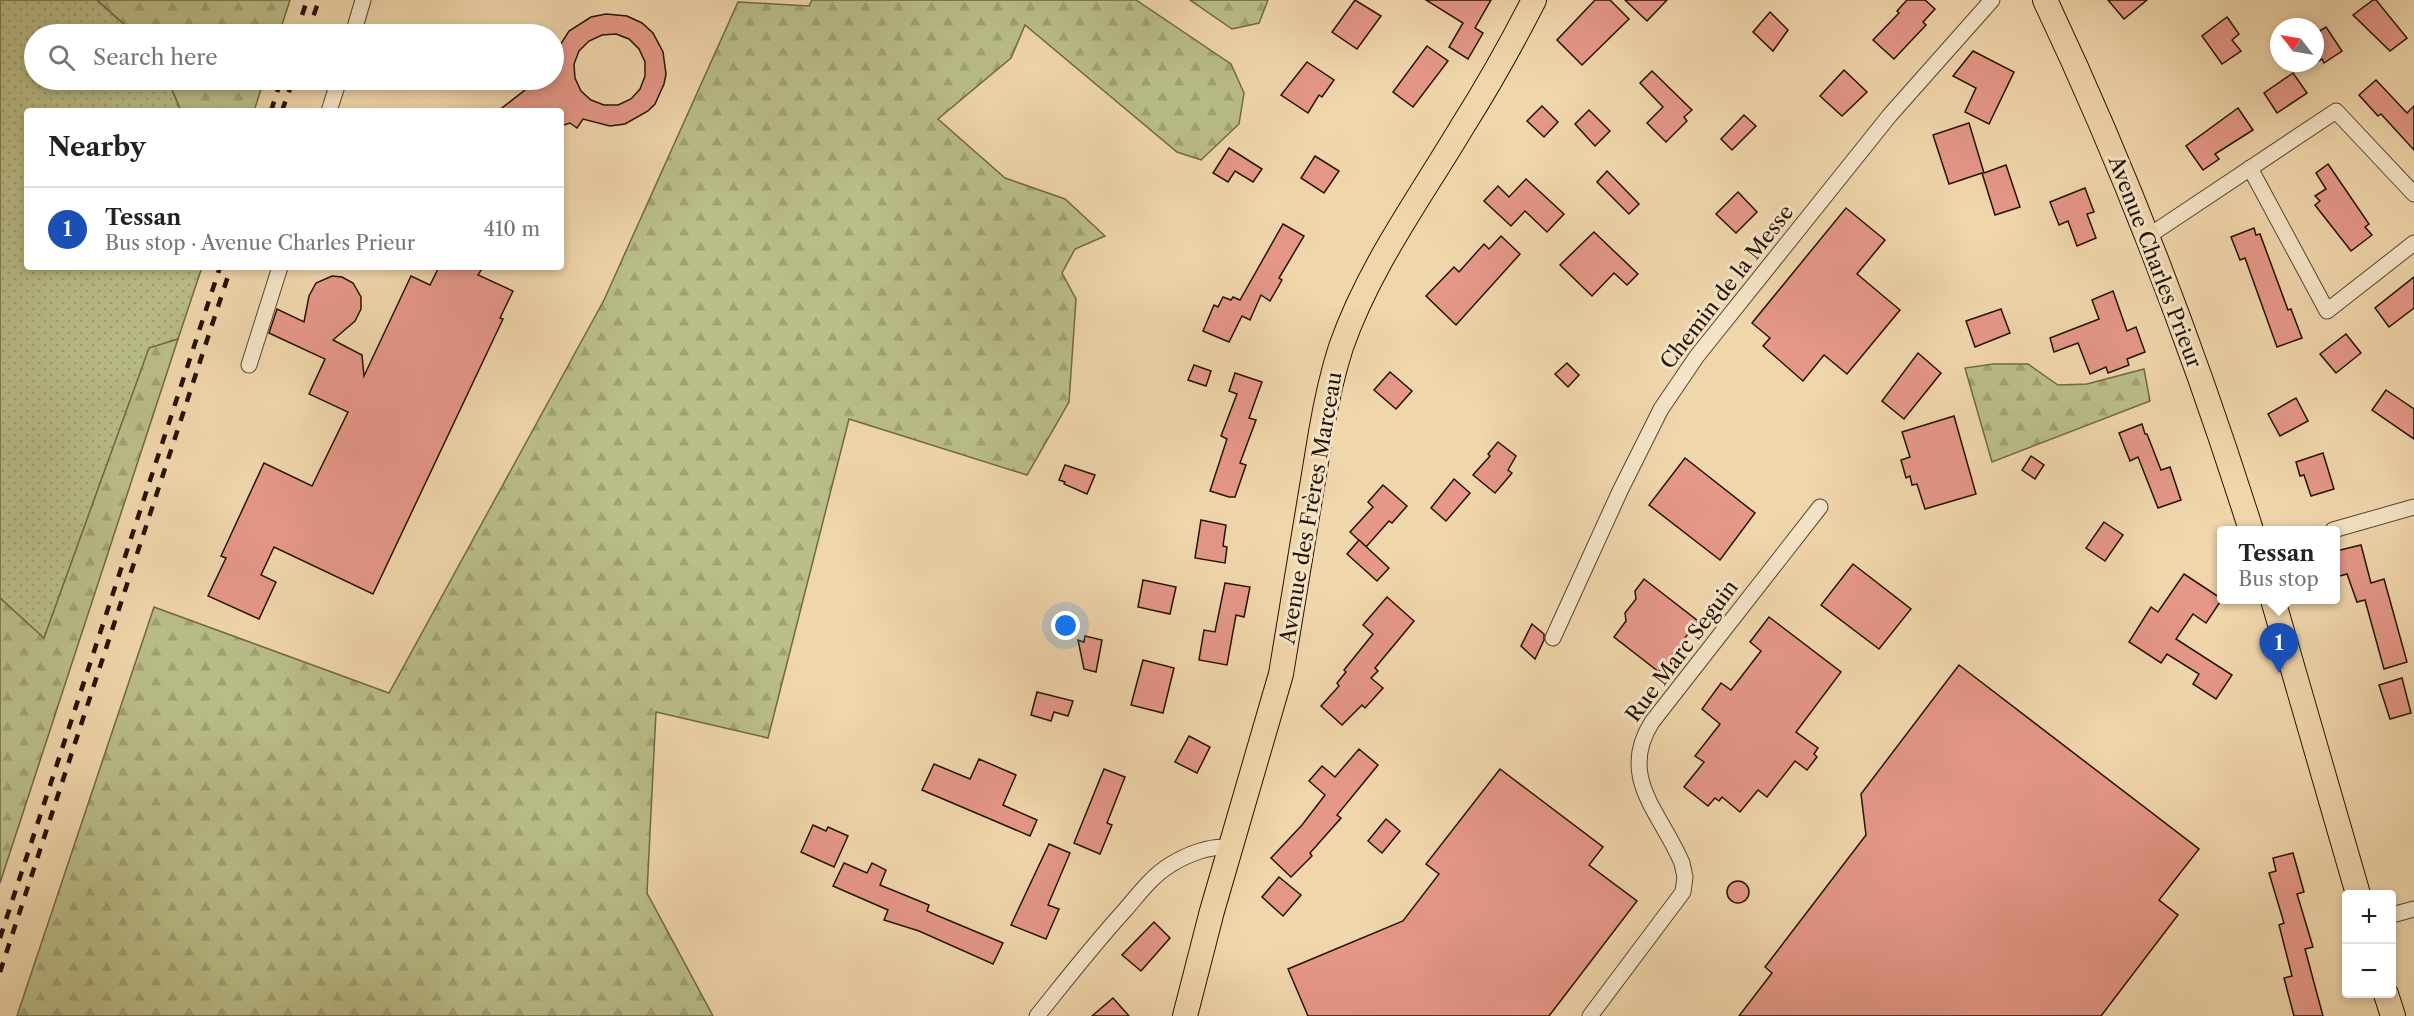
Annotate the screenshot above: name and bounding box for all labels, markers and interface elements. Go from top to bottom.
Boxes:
north arrow [2270,18,2324,72]
search box [24,24,564,90]
icon: search [45,41,78,74]
text: Search here [93,44,218,71]
text: Nearby [48,131,146,163]
street label: Avenue Charles Prieur [2103,151,2207,371]
street label: Chemin de la Messe [1655,200,1798,374]
text: Tessan [105,204,181,231]
text: 1 [63,217,72,241]
text: 410 m [483,217,540,241]
text: Bus stop · Avenue Charles Prieur [105,231,415,255]
street label: Avenue des Frères Marceau [1274,370,1347,647]
popup [2217,526,2340,604]
text: Tessan [2238,540,2315,567]
text: Bus stop [2238,567,2319,591]
street label: Rue Marc Seguin [1620,575,1743,726]
your location [1051,611,1080,640]
pin: 1 [2260,624,2298,673]
map controls [2342,890,2396,998]
button: + [2342,890,2396,944]
button: − [2342,944,2396,998]

